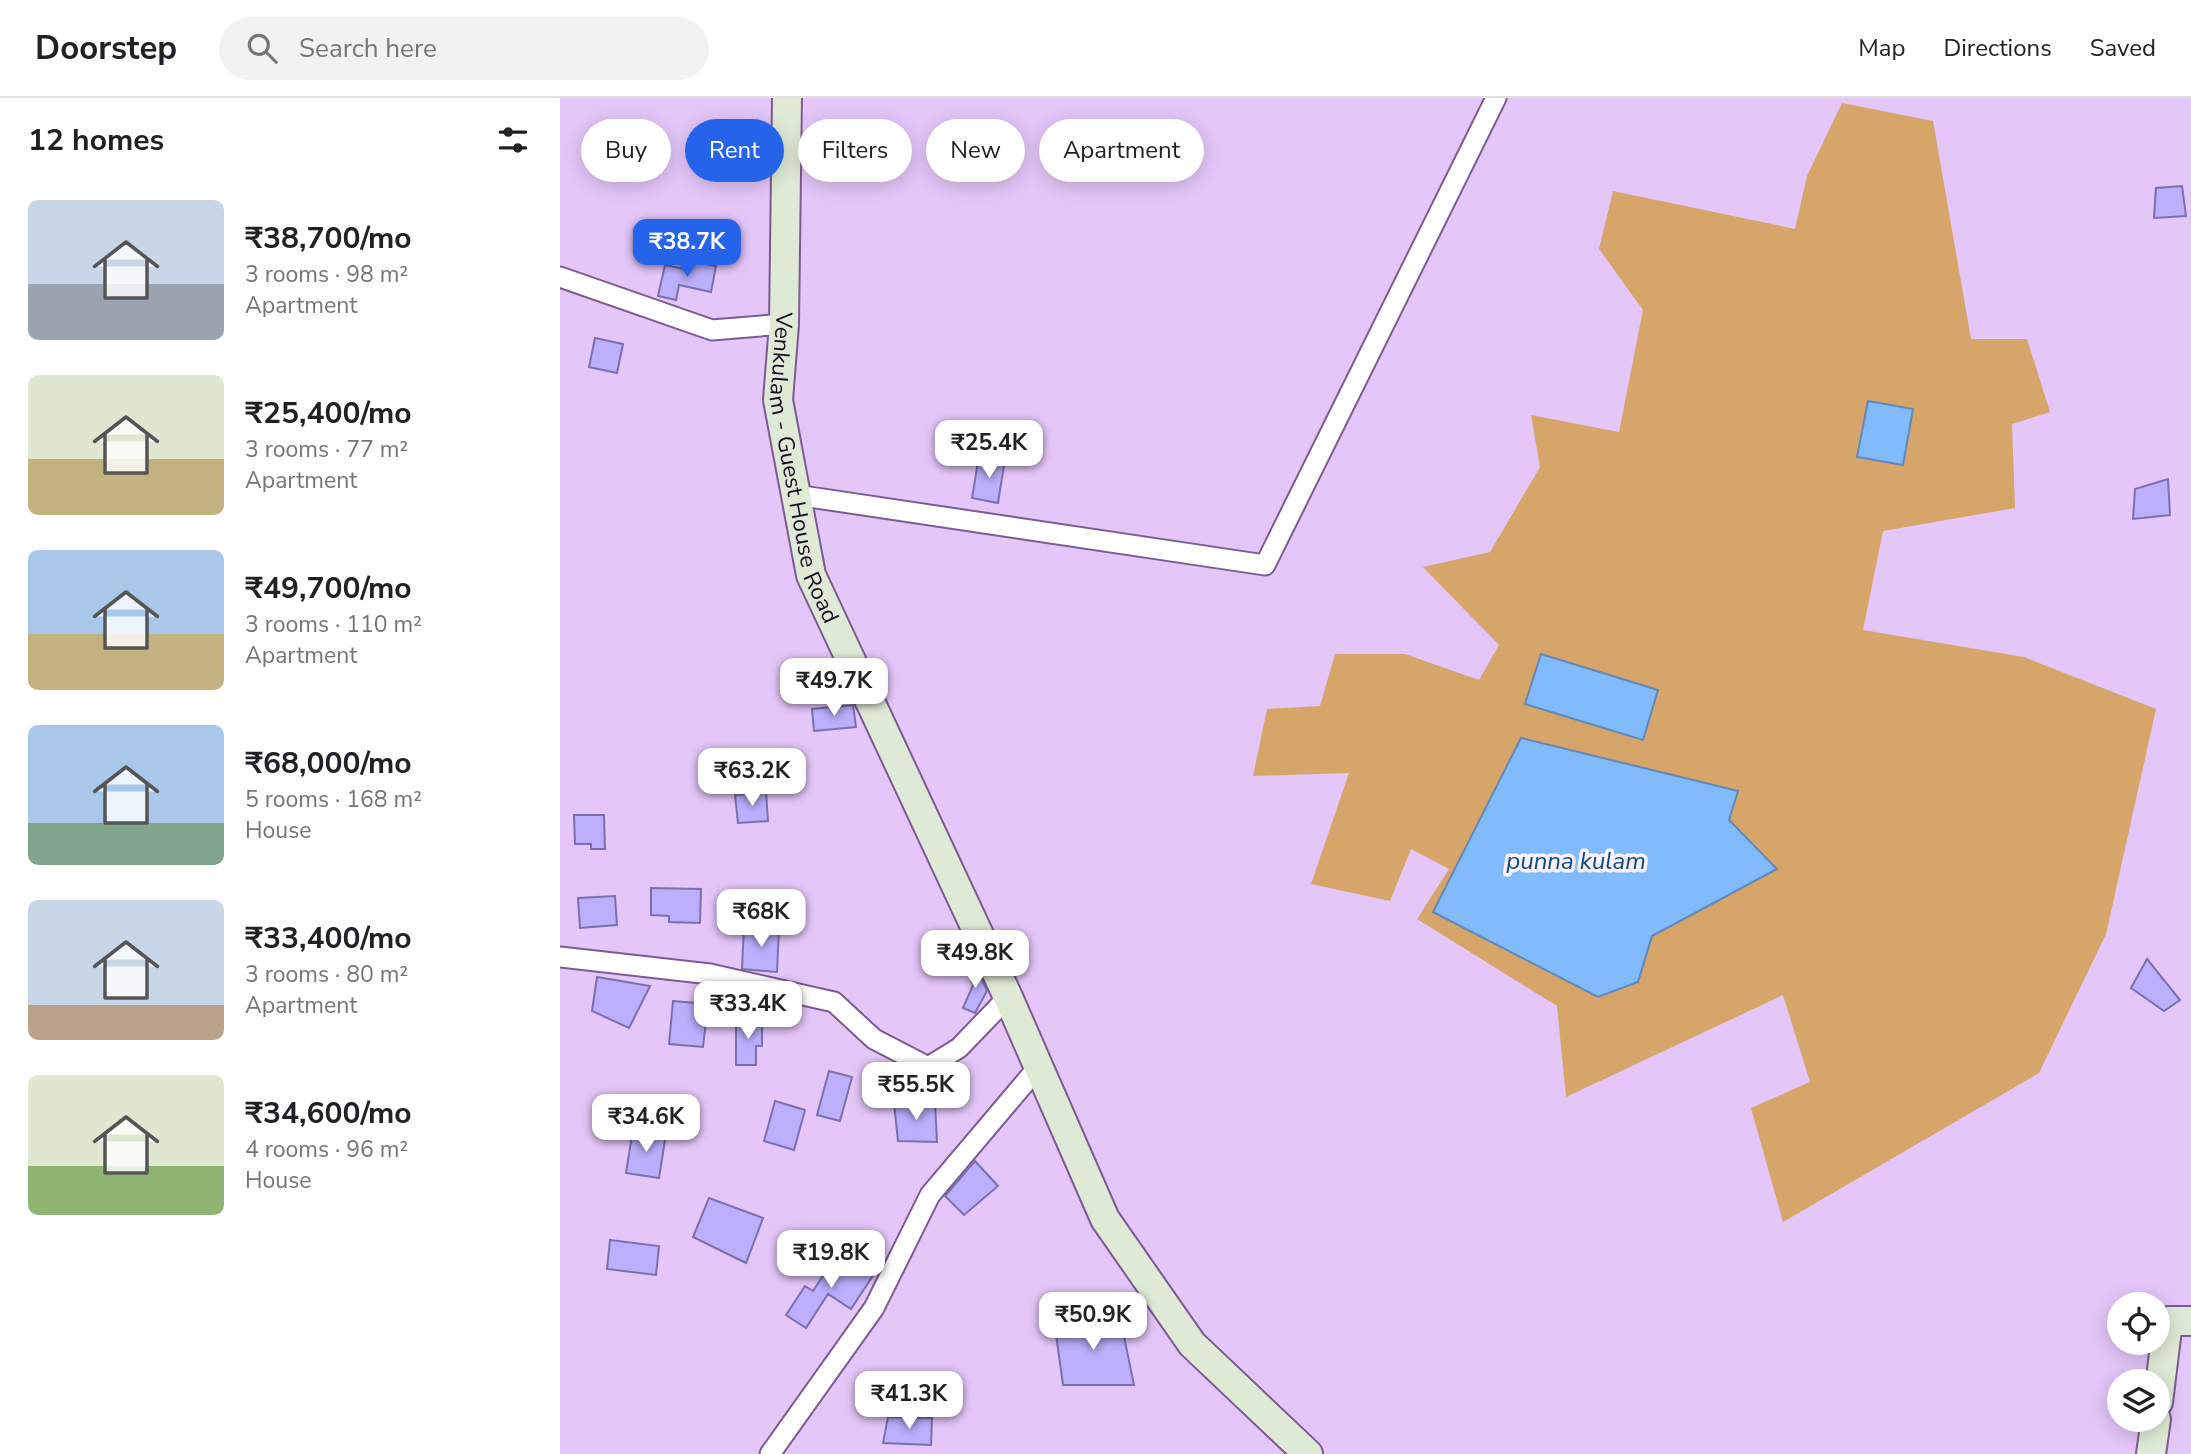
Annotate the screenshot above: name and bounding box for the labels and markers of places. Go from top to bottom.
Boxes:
pin: ₹38.7K [630,220,744,279]
pin: ₹25.4K [932,420,1046,480]
pin: ₹49.7K [777,658,891,718]
pin: ₹63.2K [695,748,809,808]
pin: ₹68K [720,890,802,949]
pin: ₹49.8K [918,930,1032,990]
pin: ₹33.4K [691,982,805,1041]
pin: ₹55.5K [859,1062,973,1122]
pin: ₹34.6K [589,1094,703,1154]
pin: ₹19.8K [774,1230,888,1290]
pin: ₹50.9K [1036,1292,1150,1352]
pin: ₹41.3K [852,1372,966,1431]

